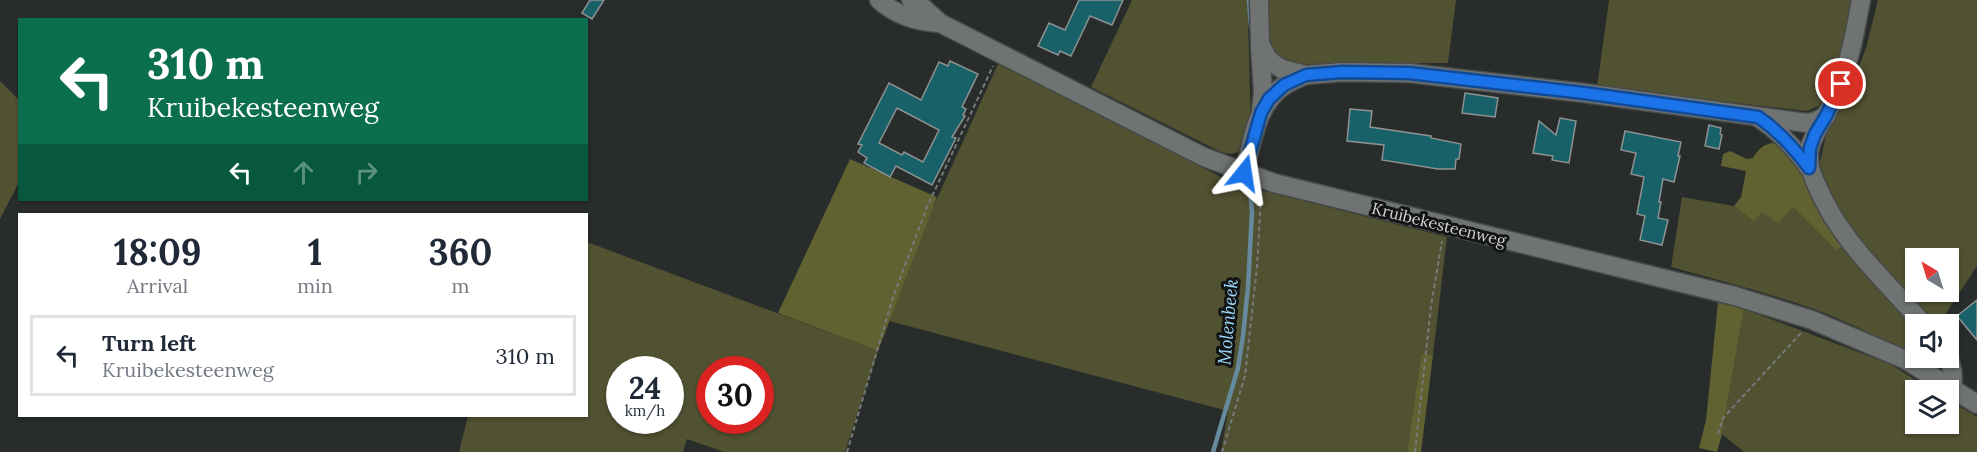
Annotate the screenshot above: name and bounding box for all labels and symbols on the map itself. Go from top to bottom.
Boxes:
pin [1815,58,1866,109]
position arrow [1212,141,1276,205]
street label: Kruibekesteenweg [1370,198,1509,251]
north arrow [1905,248,1959,302]
water label: Molenbeek [1212,278,1243,366]
speed limit sign: 30 [696,356,774,434]

